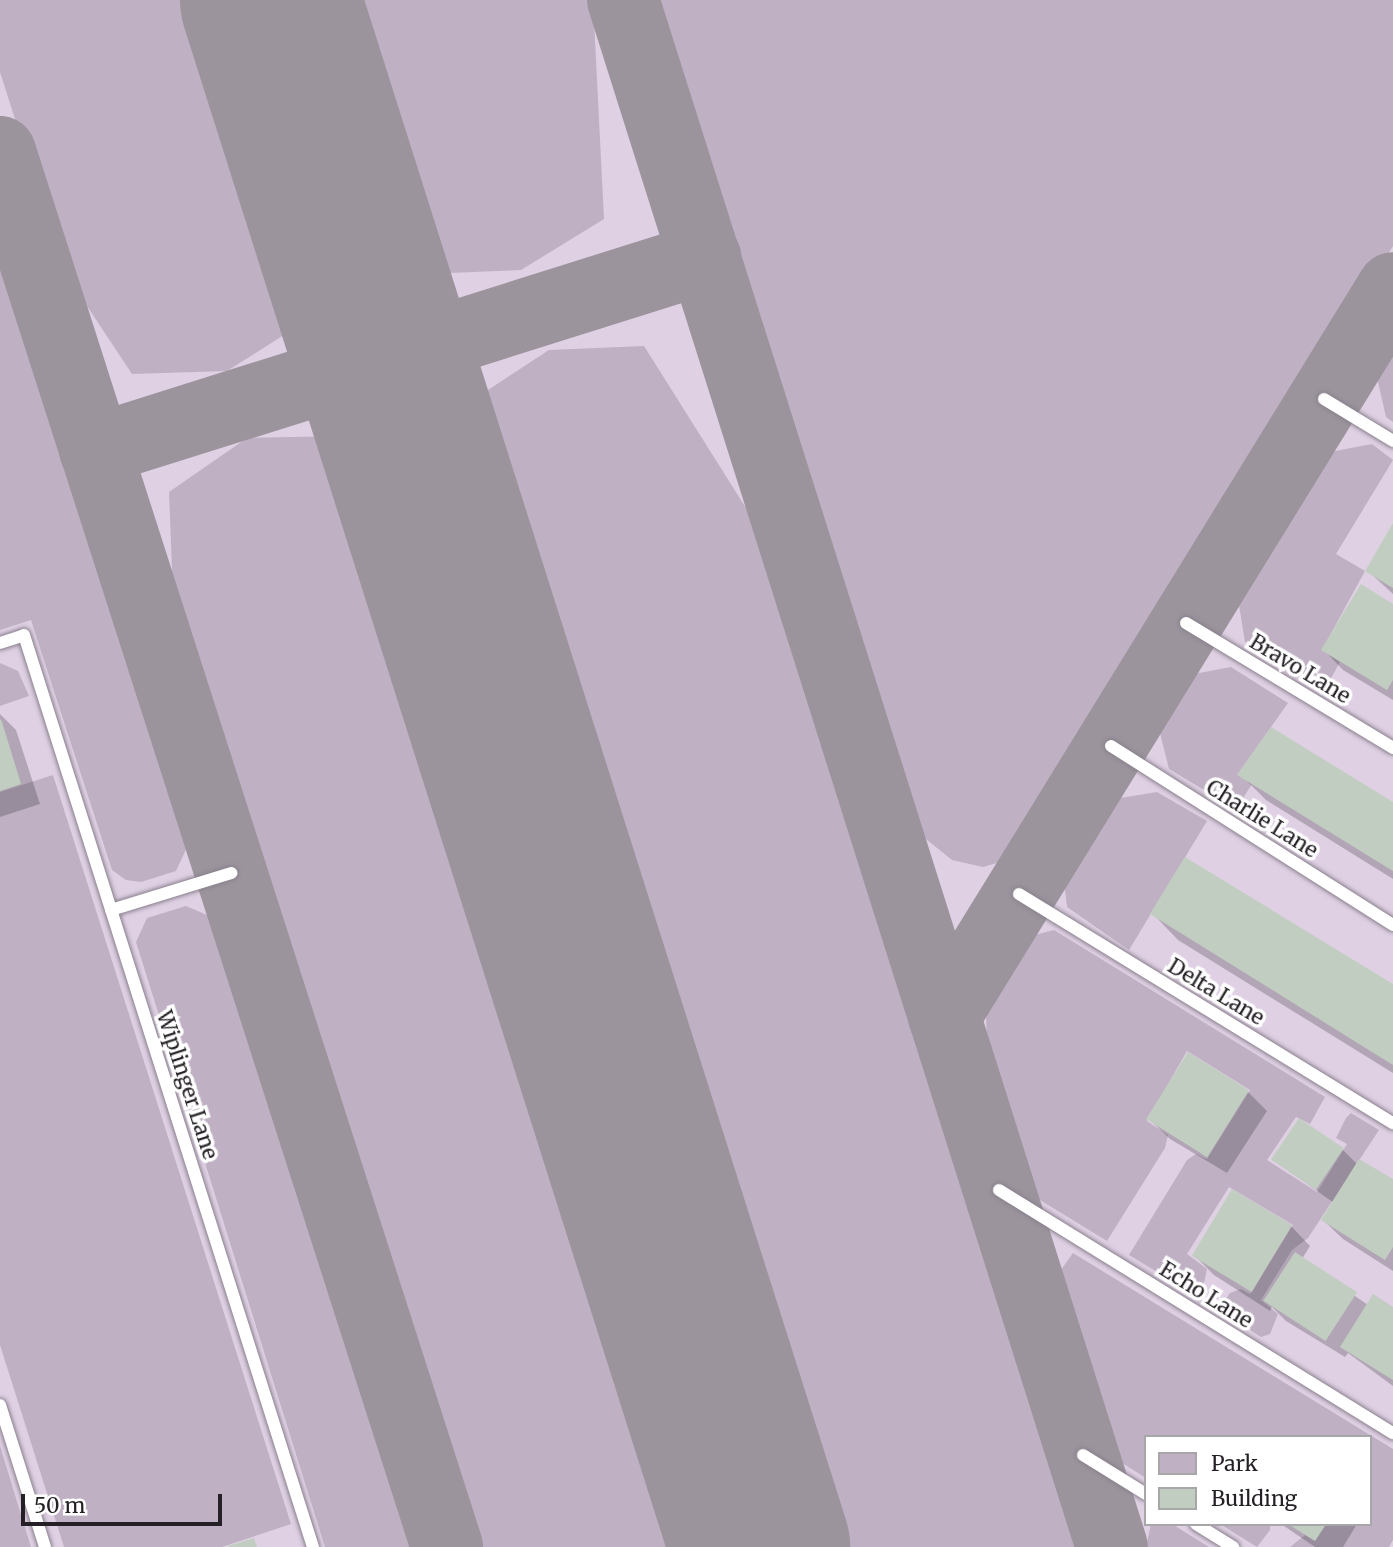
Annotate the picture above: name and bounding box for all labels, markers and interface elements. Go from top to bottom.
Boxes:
street label: Bravo Lane [1245,629,1355,709]
street label: Charlie Lane [1202,775,1322,863]
street label: Delta Lane [1163,953,1269,1031]
street label: Wiplinger Lane [151,1008,223,1162]
street label: Echo Lane [1155,1257,1257,1333]
legend [1144,1435,1372,1526]
text: Park [1211,1450,1258,1477]
scale bar [24,1480,226,1524]
text: Building [1211,1485,1297,1512]
text: 50 m [34,1492,85,1519]

